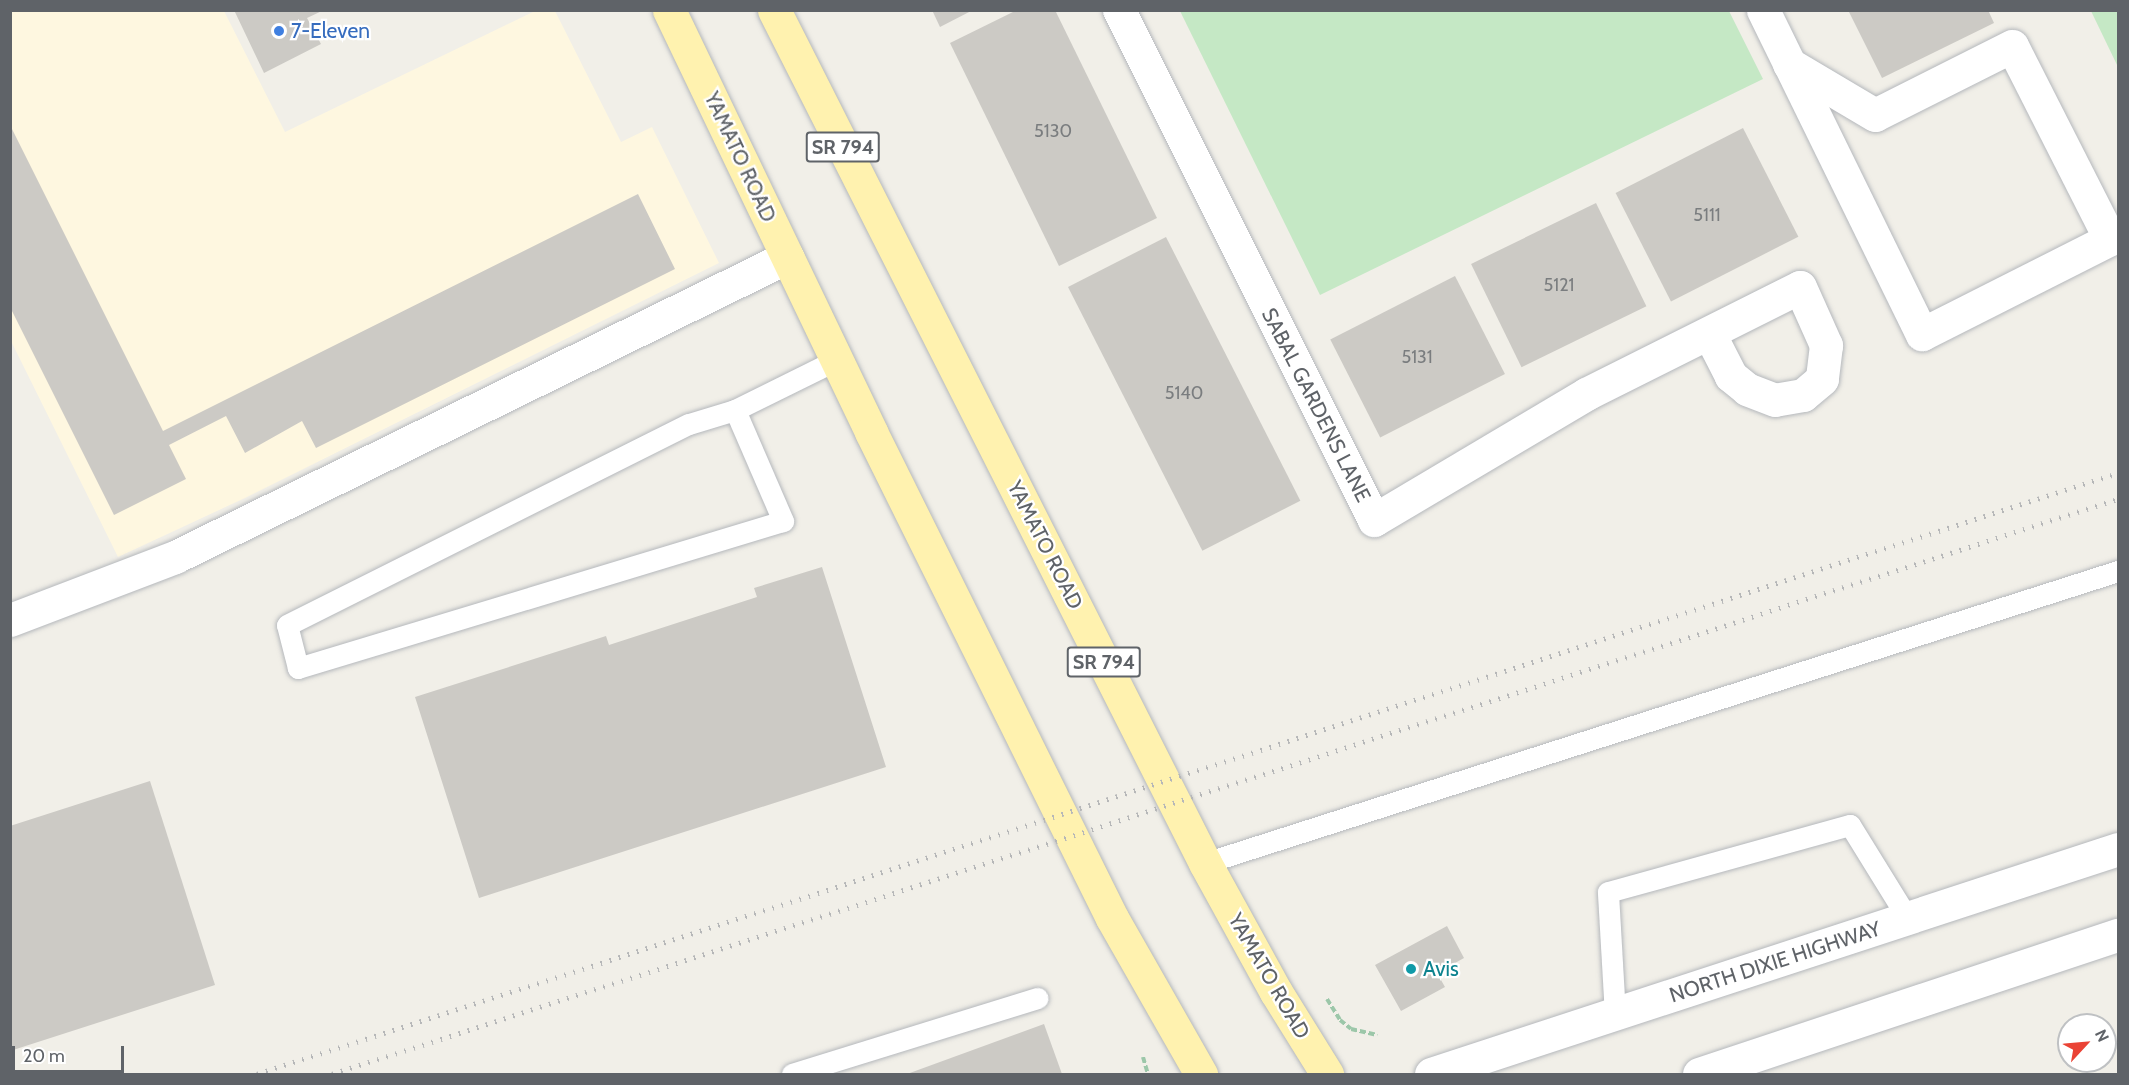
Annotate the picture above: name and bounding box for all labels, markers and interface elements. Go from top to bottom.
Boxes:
place label: 7-Eleven [291,18,370,44]
marker: 7-Eleven [272,24,286,38]
street label: YAMATO ROAD [699,88,781,226]
house number: 5130 [1034,120,1072,142]
road number: SR 794 [806,130,880,164]
house number: 5111 [1693,204,1721,226]
house number: 5121 [1544,274,1574,296]
street label: SABAL GARDENS LANE [1256,304,1376,506]
house number: 5131 [1401,346,1433,368]
house number: 5140 [1165,382,1203,404]
street label: YAMATO ROAD [1002,477,1088,613]
road number: SR 794 [1066,645,1142,679]
street label: YAMATO ROAD [1223,909,1315,1043]
street label: NORTH DIXIE HIGHWAY [1666,916,1884,1008]
place label: Avis [1423,956,1459,982]
marker: Avis [1404,962,1418,976]
north arrow [2057,1013,2117,1073]
text: N [2091,1027,2113,1045]
scale bar [15,1034,128,1072]
text: 20 m [23,1045,65,1067]

